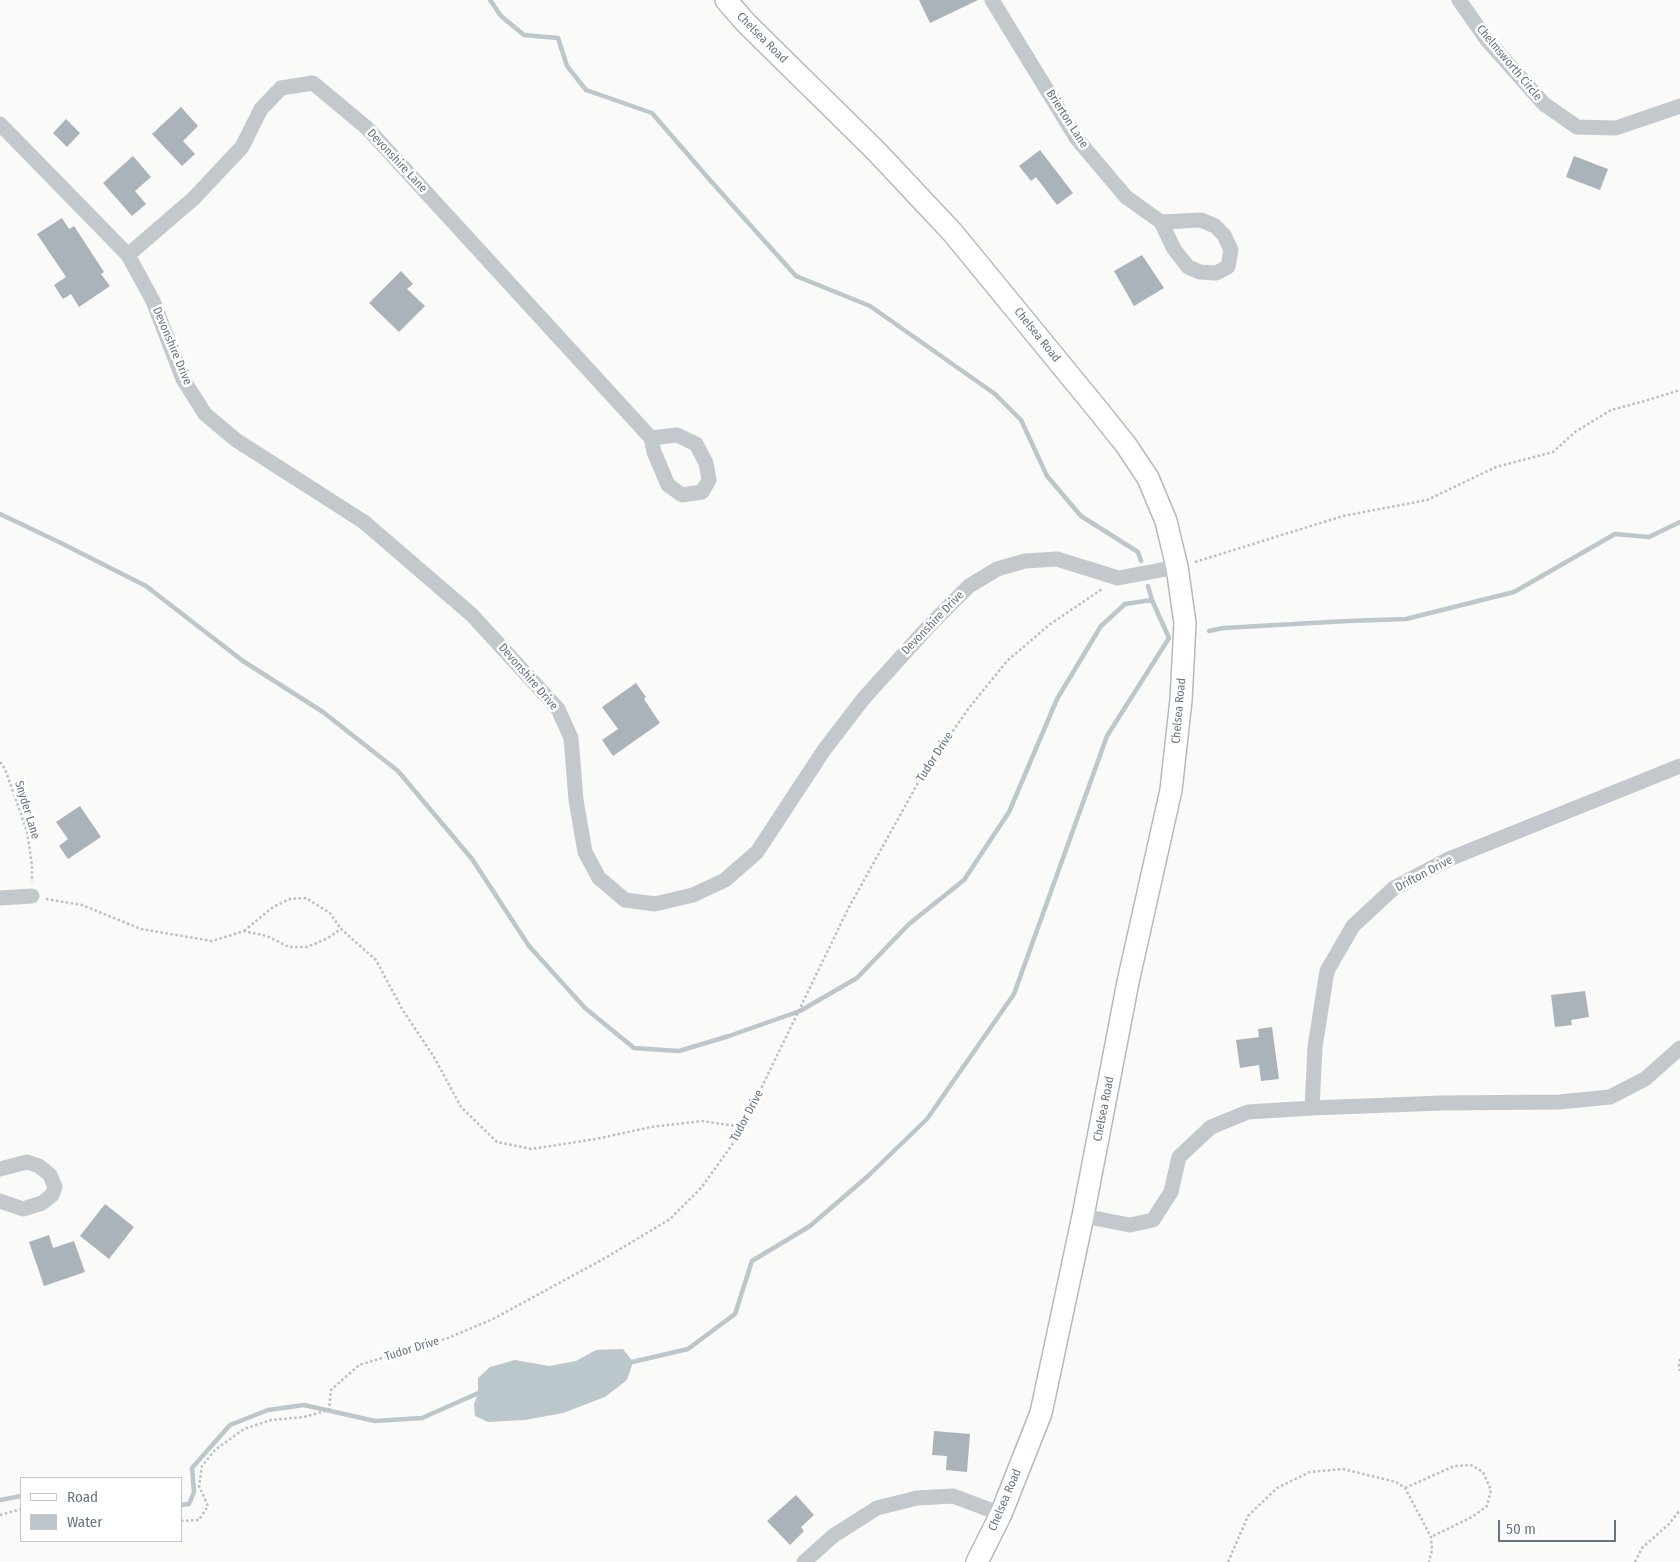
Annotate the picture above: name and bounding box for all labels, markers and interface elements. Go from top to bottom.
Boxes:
street label: Chelsea Road [734,10,790,66]
street label: Chelmsworth Circle [1473,22,1545,104]
street label: Brierton Lane [1043,87,1091,151]
street label: Devonshire Lane [364,126,430,196]
street label: Devonshire Drive [149,305,195,387]
street label: Chelsea Road [1011,305,1063,365]
street label: Devonshire Drive [899,588,967,658]
street label: Devonshire Drive [495,641,561,713]
street label: Chelsea Road [1169,678,1189,744]
street label: Tudor Drive [914,729,956,785]
street label: Snyder Lane [11,779,43,841]
street label: Drifton Drive [1393,853,1455,895]
street label: Chelsea Road [1091,1075,1117,1143]
street label: Tudor Drive [727,1088,767,1144]
street label: Tudor Drive [383,1334,441,1364]
street label: Chelsea Road [985,1467,1025,1533]
legend [20,1477,182,1542]
text: Road [67,1488,98,1506]
scale bar [1500,1510,1618,1542]
text: Water [67,1513,102,1531]
text: 50 m [1506,1520,1536,1538]

